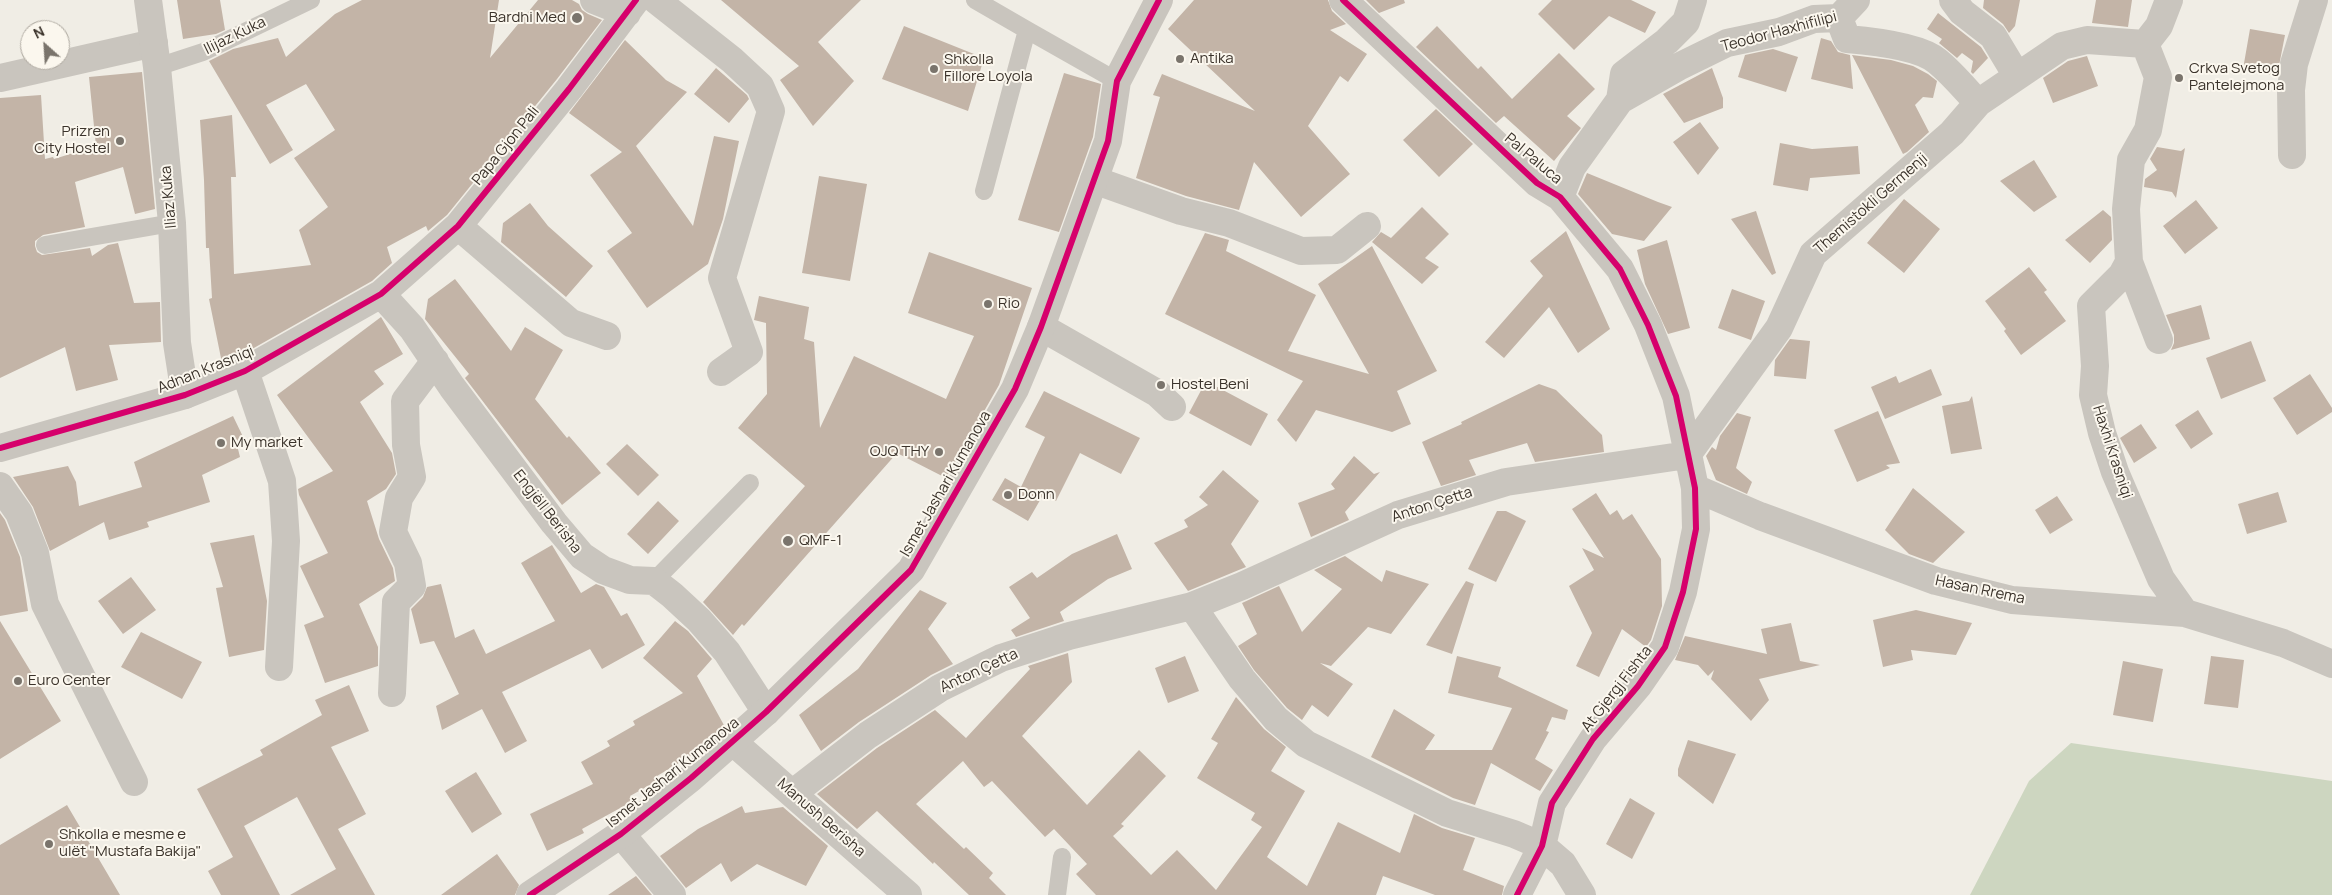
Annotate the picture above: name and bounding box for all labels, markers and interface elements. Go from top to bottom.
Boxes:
street label: Teodor Haxhifilipi [1719,8,1839,56]
place label: Bardhi Med [489,9,566,27]
marker: Bardhi Med [570,11,584,25]
street label: Ilijaz Kuka [201,13,269,59]
north arrow [20,20,70,70]
text: N [30,21,47,43]
place label: Antika [1190,50,1234,68]
place label: Shkolla Fillore Loyola [944,51,1033,86]
marker: Antika [1174,53,1186,65]
place label: Crkva Svetog Pantelejmona [2189,60,2284,95]
marker: Shkolla Fillore Loyola [928,63,940,75]
marker: Crkva Svetog Pantelejmona [2173,72,2185,84]
street label: Papa Gjon Pali [469,103,543,189]
place label: Prizren City Hostel [34,123,110,158]
street label: Pal Paluca [1501,130,1565,188]
marker: Prizren City Hostel [114,135,126,147]
street label: Themistokli Germenji [1811,150,1931,258]
street label: Iliaz Kuka [157,165,181,229]
place label: Rio [998,295,1020,313]
marker: Rio [982,298,994,310]
street label: Adnan Krasniqi [155,342,257,398]
place label: Hostel Beni [1171,376,1249,394]
marker: Hostel Beni [1155,379,1167,391]
street label: Haxhi Krasniqi [2088,403,2136,501]
street label: Ismet Jashari Kumanova [897,408,995,560]
place label: My market [231,434,303,452]
marker: My market [215,437,227,449]
place label: OJQ THY [870,443,929,461]
marker: OJQ THY [933,446,945,458]
street label: Engjëll Berisha [509,467,585,557]
street label: Anton Çetta [1389,483,1475,527]
place label: Donn [1018,486,1055,504]
marker: Donn [1002,489,1014,501]
place label: QMF-1 [799,532,842,550]
marker: QMF-1 [781,534,795,548]
street label: Hasan Rrema [1934,572,2026,608]
street label: At Gjergj Fishta [1578,642,1656,736]
street label: Anton Çetta [937,645,1021,697]
place label: Euro Center [28,672,111,690]
marker: Euro Center [12,675,24,687]
street label: Ismet Jashari Kumanova [603,714,743,832]
street label: Manush Berisha [773,775,869,861]
place label: Shkolla e mesme e ulët "Mustafa Bakija" [59,826,201,861]
marker: Shkolla e mesme e ulët "Mustafa Bakija" [43,838,55,850]

